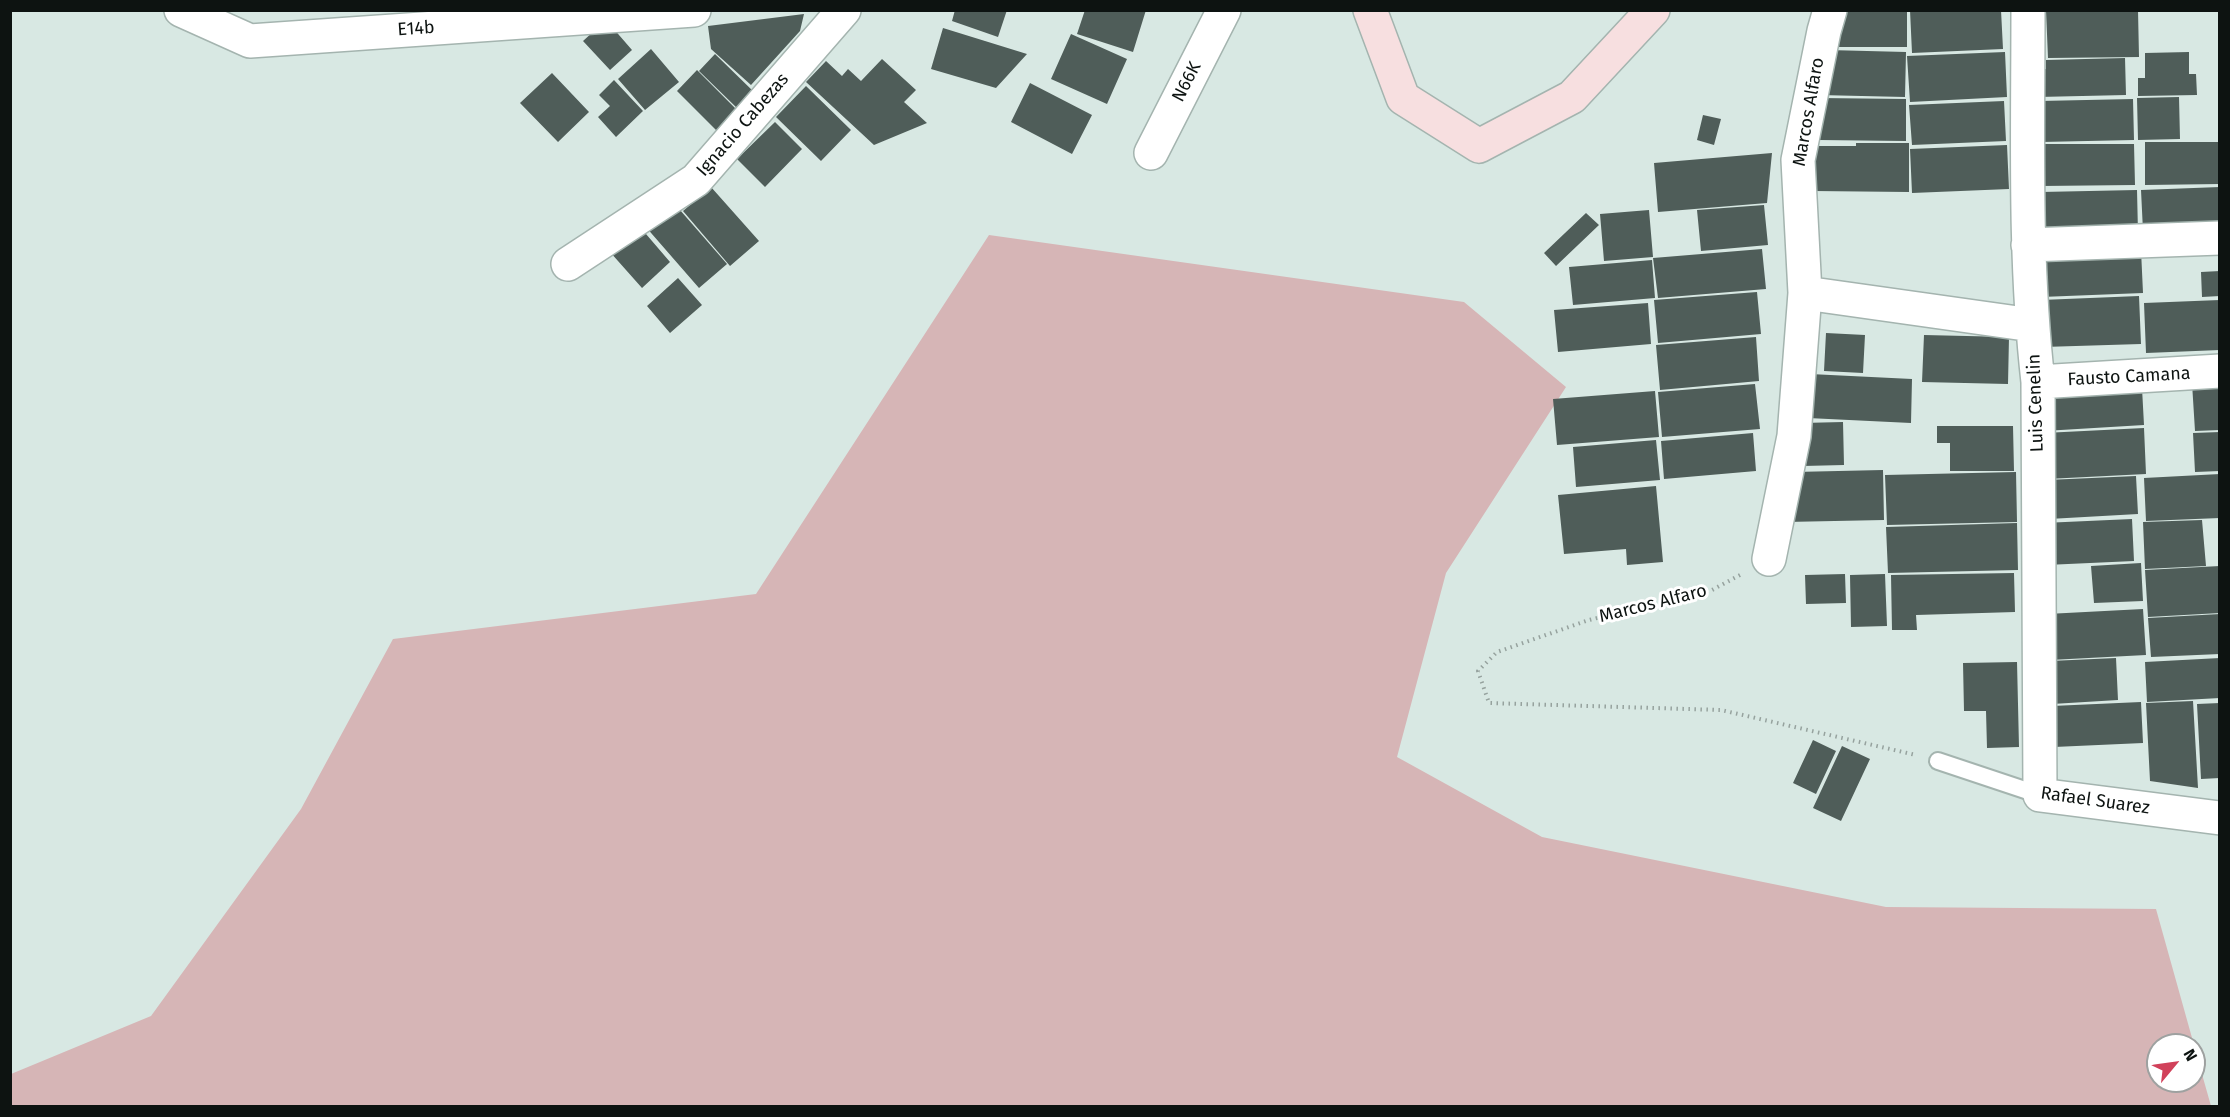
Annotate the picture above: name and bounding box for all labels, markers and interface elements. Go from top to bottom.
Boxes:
street label: E14b [397,17,435,41]
street label: Marcos Alfaro [1789,56,1829,168]
street label: N66K [1168,58,1206,106]
street label: Ignacio Cabezas [692,69,794,181]
street label: Luis Cenelin [2023,354,2049,452]
street label: Fausto Camana [2067,363,2191,391]
street label: Marcos Alfaro [1597,580,1709,628]
street label: Rafael Suarez [2039,783,2151,819]
north arrow [2146,1033,2206,1093]
text: N [2180,1046,2201,1064]

